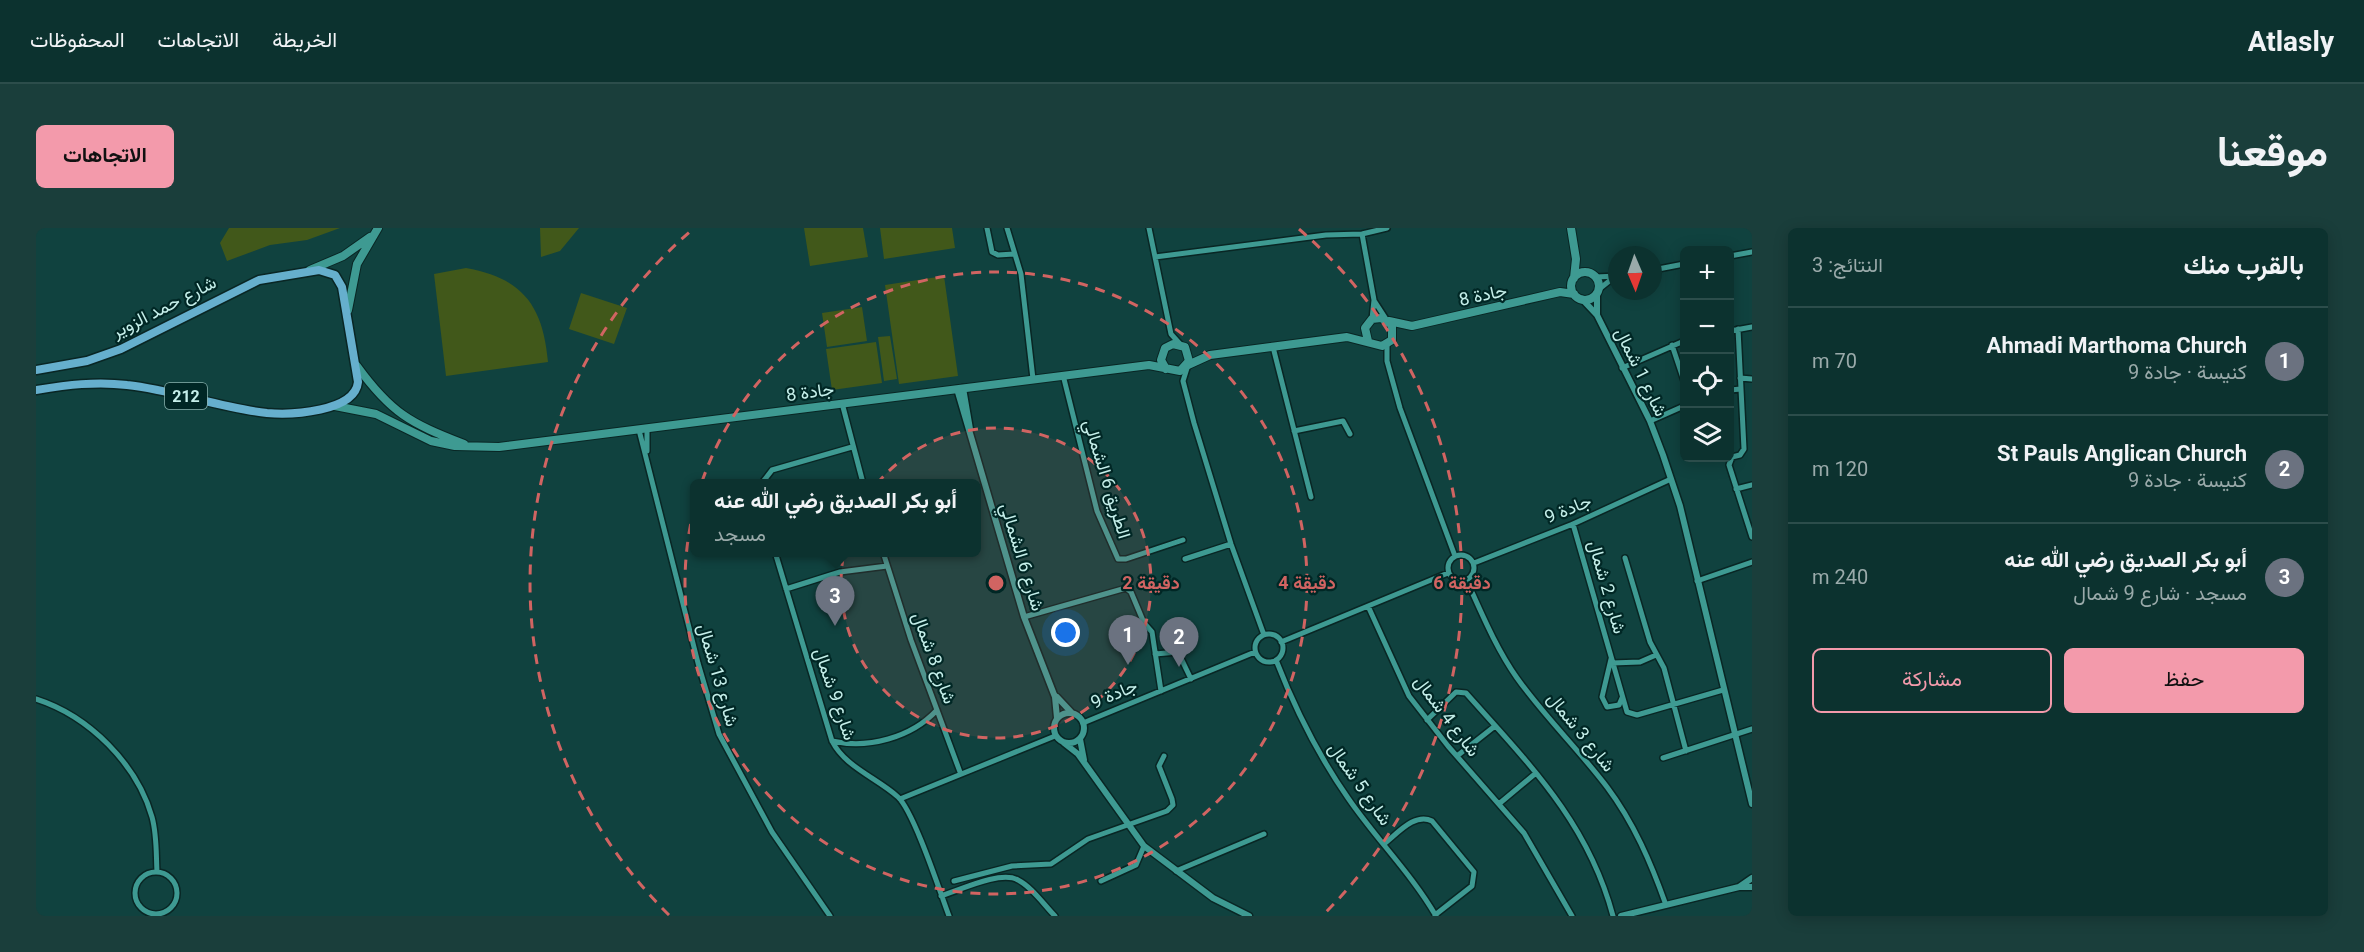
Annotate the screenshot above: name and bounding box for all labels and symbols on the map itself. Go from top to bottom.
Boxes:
north arrow [1608,246,1662,300]
street label: شارع حمد الزوير [107,271,220,344]
street label: جادة 8 [1457,279,1509,310]
street label: شارع 1 شمال [1609,324,1672,420]
street label: جادة 8 [785,378,835,405]
road number: 212 [165,383,207,409]
street label: الطريق 6 الشمالي [1075,417,1136,542]
street label: جادة 9 [1541,490,1594,527]
street label: شارع 6 الشمالي [991,500,1049,615]
street label: شارع 2 شمال [1582,538,1631,636]
text: 2 دقيقة [1122,572,1180,594]
text: 4 دقيقة [1278,572,1336,594]
text: 6 دقيقة [1433,572,1491,594]
centre of rings [986,573,1006,593]
pin: 3 [816,576,854,626]
street label: شارع 8 شمال [906,609,961,707]
pin: 1 [1108,616,1148,665]
your location [1051,618,1080,647]
pin: 2 [1160,618,1198,667]
street label: شارع 13 شمال [692,621,743,729]
street label: شارع 9 شمال [808,645,861,743]
street label: شارع 4 شمال [1409,671,1485,762]
street label: جادة 9 [1087,674,1140,713]
street label: شارع 3 شمال [1541,688,1620,777]
street label: شارع 5 شمال [1323,738,1397,830]

